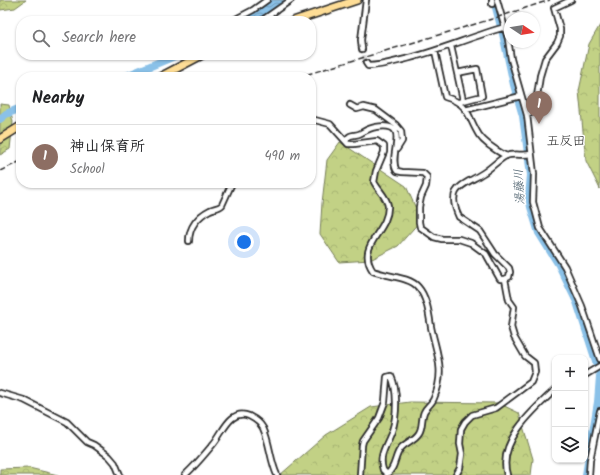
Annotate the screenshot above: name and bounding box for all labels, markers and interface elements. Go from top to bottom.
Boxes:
north arrow [504,12,540,48]
search box [16,16,316,60]
text: Search here [62,26,136,50]
icon: search [30,27,52,49]
text: Nearby [32,85,84,112]
pin: 1 [526,91,552,124]
district label: 五反田 [546,131,586,152]
text: 神山保育所 [70,135,145,159]
text: 1 [43,146,47,167]
text: 490 m [264,146,300,167]
text: School [70,159,105,180]
water label: 湯藤川 [509,168,530,205]
your location [234,232,254,252]
map controls [552,355,588,463]
button: + [552,355,588,391]
button: − [552,391,588,427]
button: layers [552,427,588,463]

